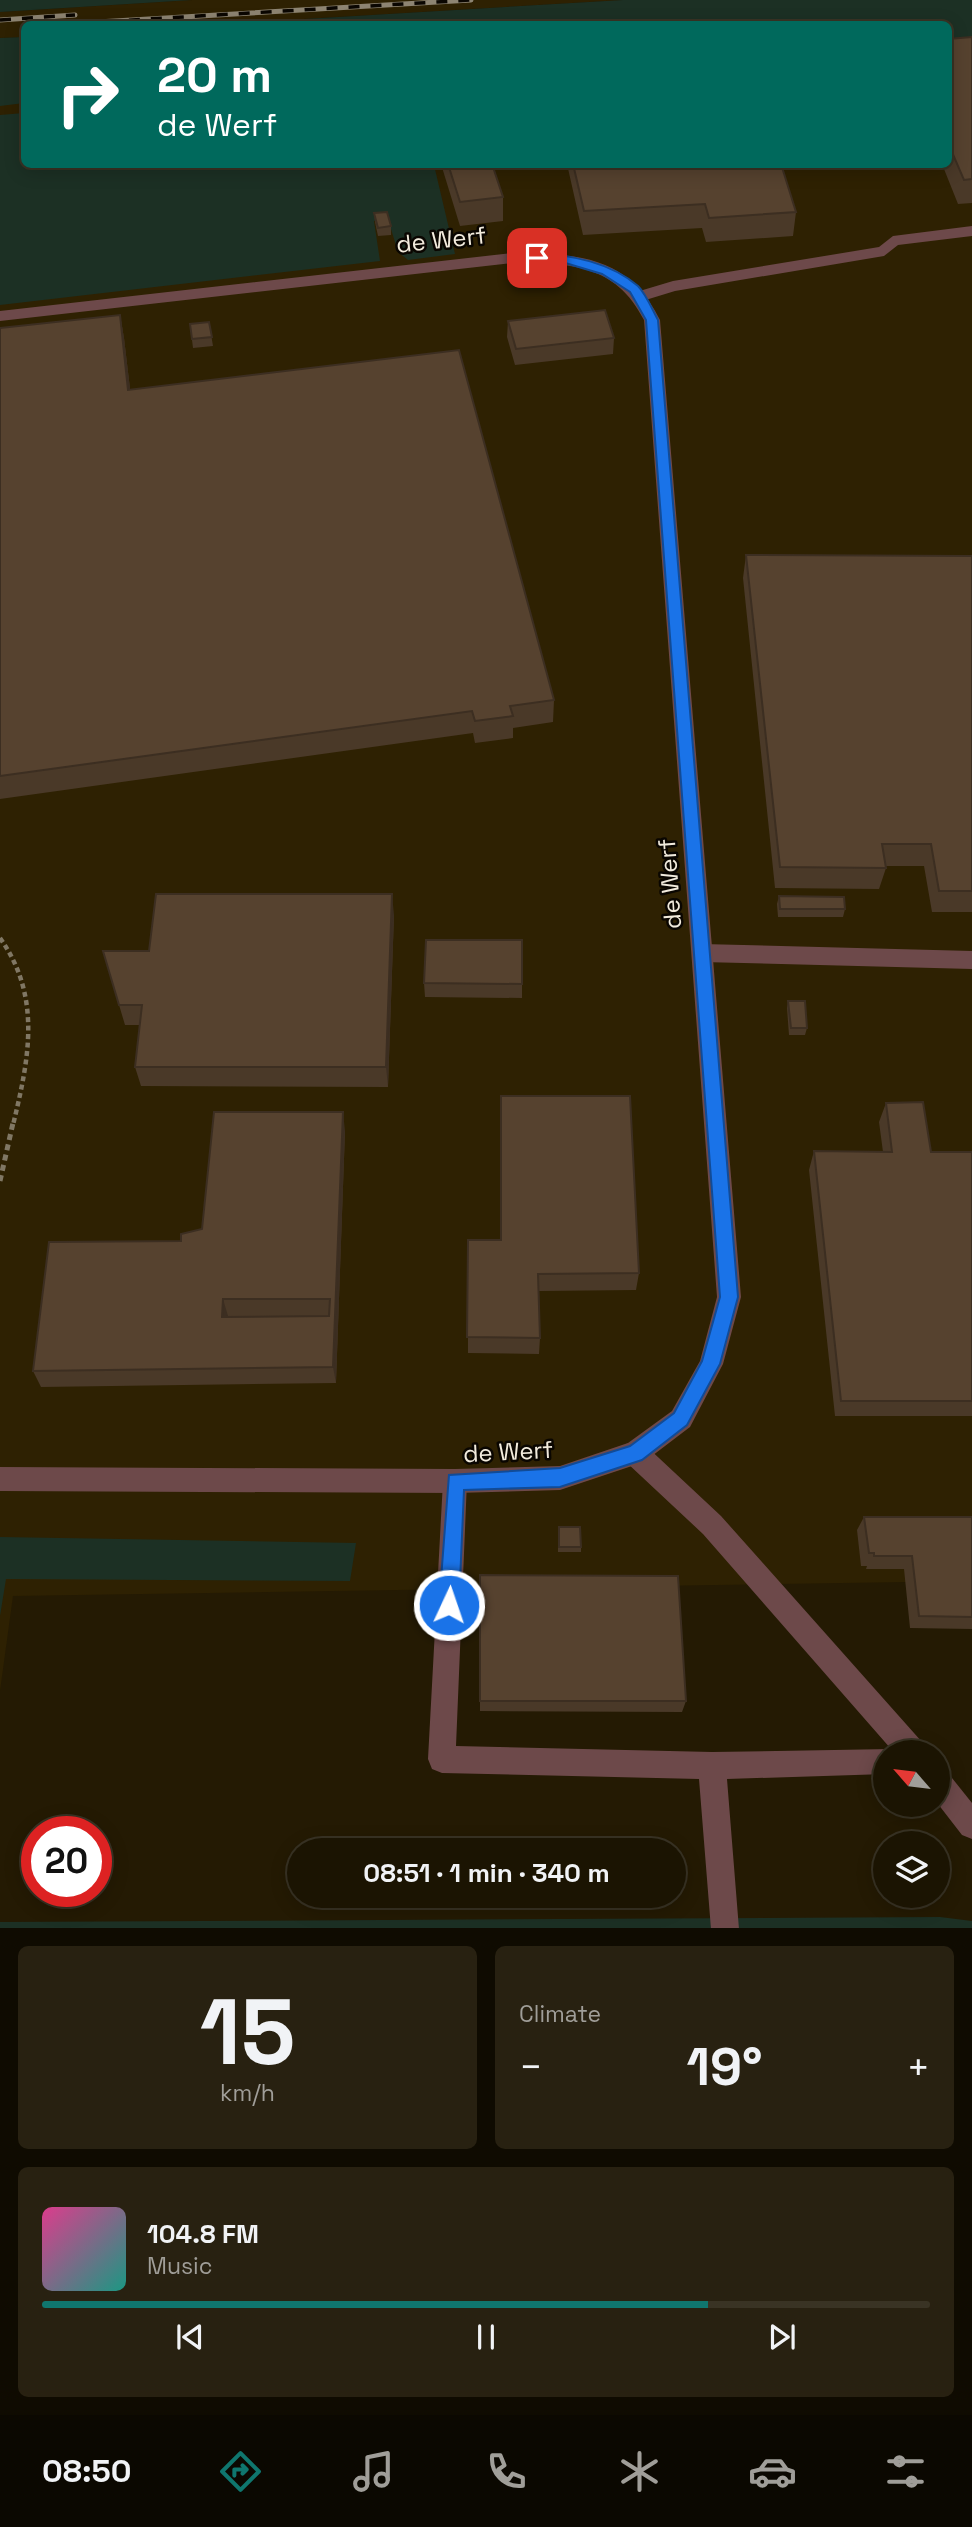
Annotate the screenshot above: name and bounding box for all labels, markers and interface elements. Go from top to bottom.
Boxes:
text: 20 m [157,44,272,106]
icon: right [42,49,133,140]
text: de Werf [157,105,277,145]
street label: de Werf [394,219,487,260]
pin [507,228,567,288]
icon: arrive [518,239,556,277]
street label: de Werf [651,838,688,930]
street label: de Werf [462,1434,554,1469]
position arrow [412,1568,486,1642]
north arrow [873,1740,950,1816]
map controls [873,1740,950,1908]
speed limit sign: 20 [21,1816,112,1907]
button: layers [873,1831,950,1908]
text: 08:51 · 1 min · 340 m [363,1856,610,1890]
text: 15 [200,1974,295,2091]
text: Climate [519,1999,601,2029]
text: 19° [686,2034,763,2100]
text: − [519,2043,543,2091]
text: + [906,2043,930,2091]
text: km/h [220,2078,275,2108]
text: 104.8 FM [147,2217,259,2251]
text: Music [147,2251,212,2281]
icon: previous [171,2318,209,2356]
icon: pause [467,2318,505,2356]
icon: next [763,2318,801,2356]
icon: directions [216,2447,265,2496]
icon: music [349,2447,398,2496]
icon: phone [482,2447,531,2496]
icon: climate [615,2447,664,2496]
icon: car [748,2447,797,2496]
icon: filters [881,2447,930,2496]
text: 08:50 [42,2451,131,2491]

